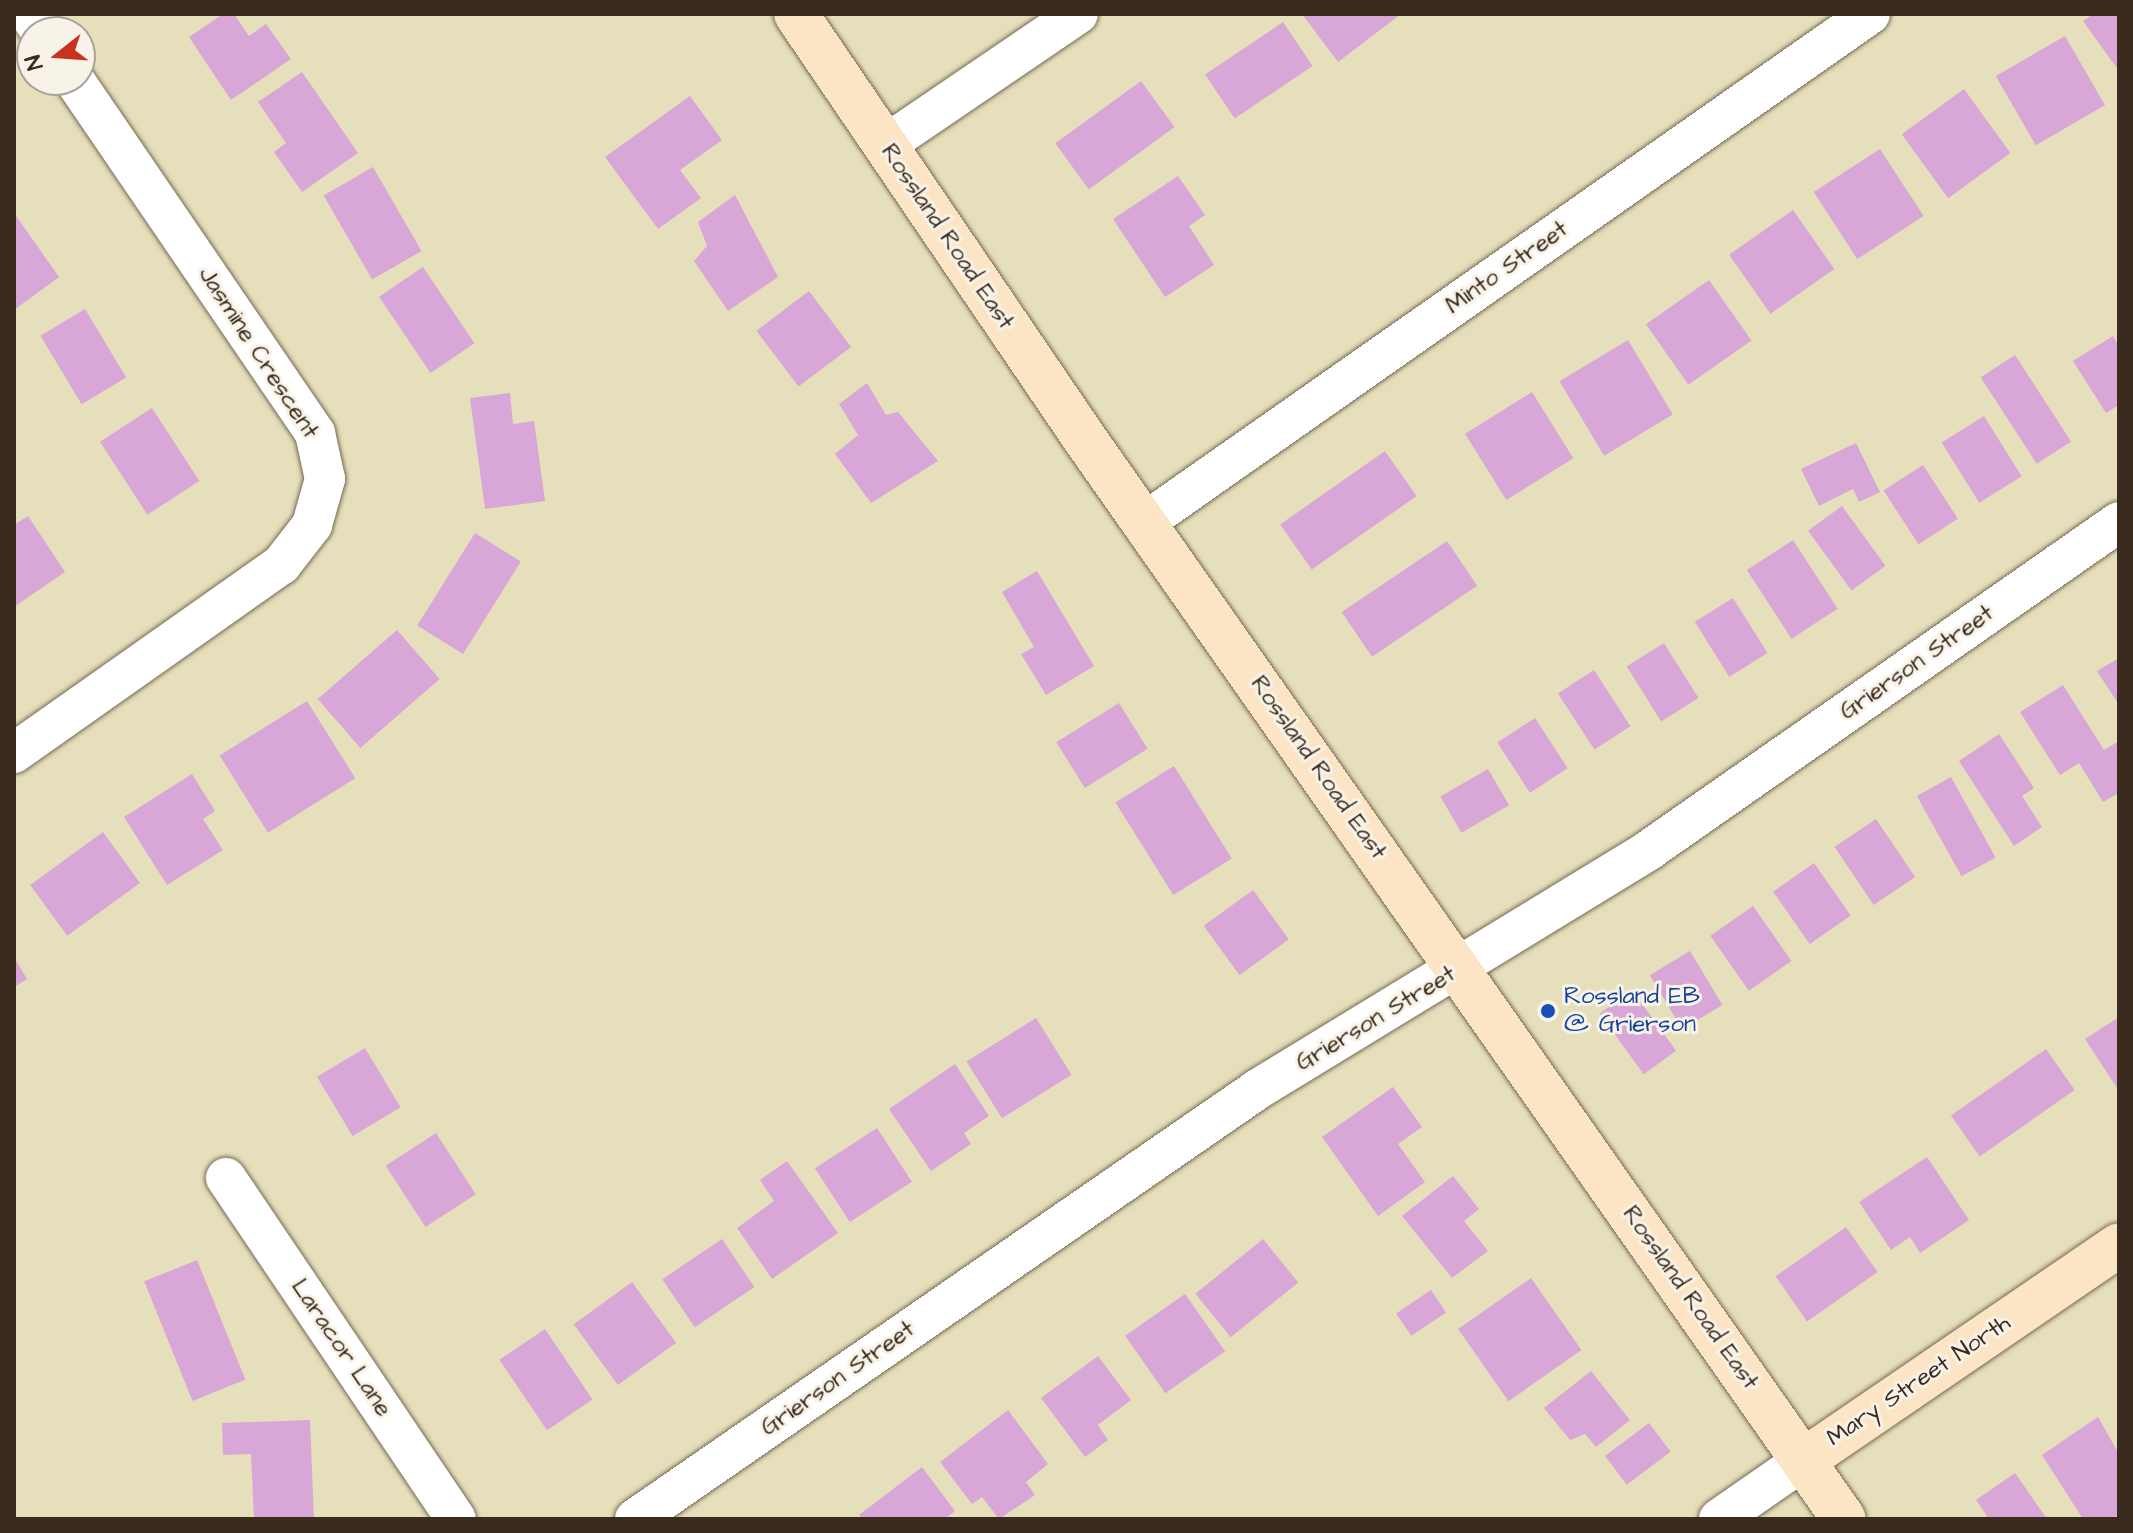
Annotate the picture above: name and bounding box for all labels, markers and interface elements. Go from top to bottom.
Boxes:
north arrow [16,16,96,96]
text: N [18,51,51,74]
street label: Rossland Road East [874,139,1020,335]
street label: Minto Street [1440,215,1574,321]
street label: Jasmine Crescent [192,262,324,444]
street label: Grierson Street [1835,599,1999,727]
street label: Rossland Road East [1244,671,1392,865]
street label: Grierson Street [1291,960,1461,1078]
place label: Rossland EB @ Grierson [1564,983,1700,1039]
marker: Rossland EB @ Grierson [1539,1002,1557,1020]
street label: Rossland Road East [1616,1201,1764,1395]
street label: Laracor Lane [284,1274,398,1422]
street label: Mary Street North [1822,1309,2016,1453]
street label: Grierson Street [756,1315,920,1443]

